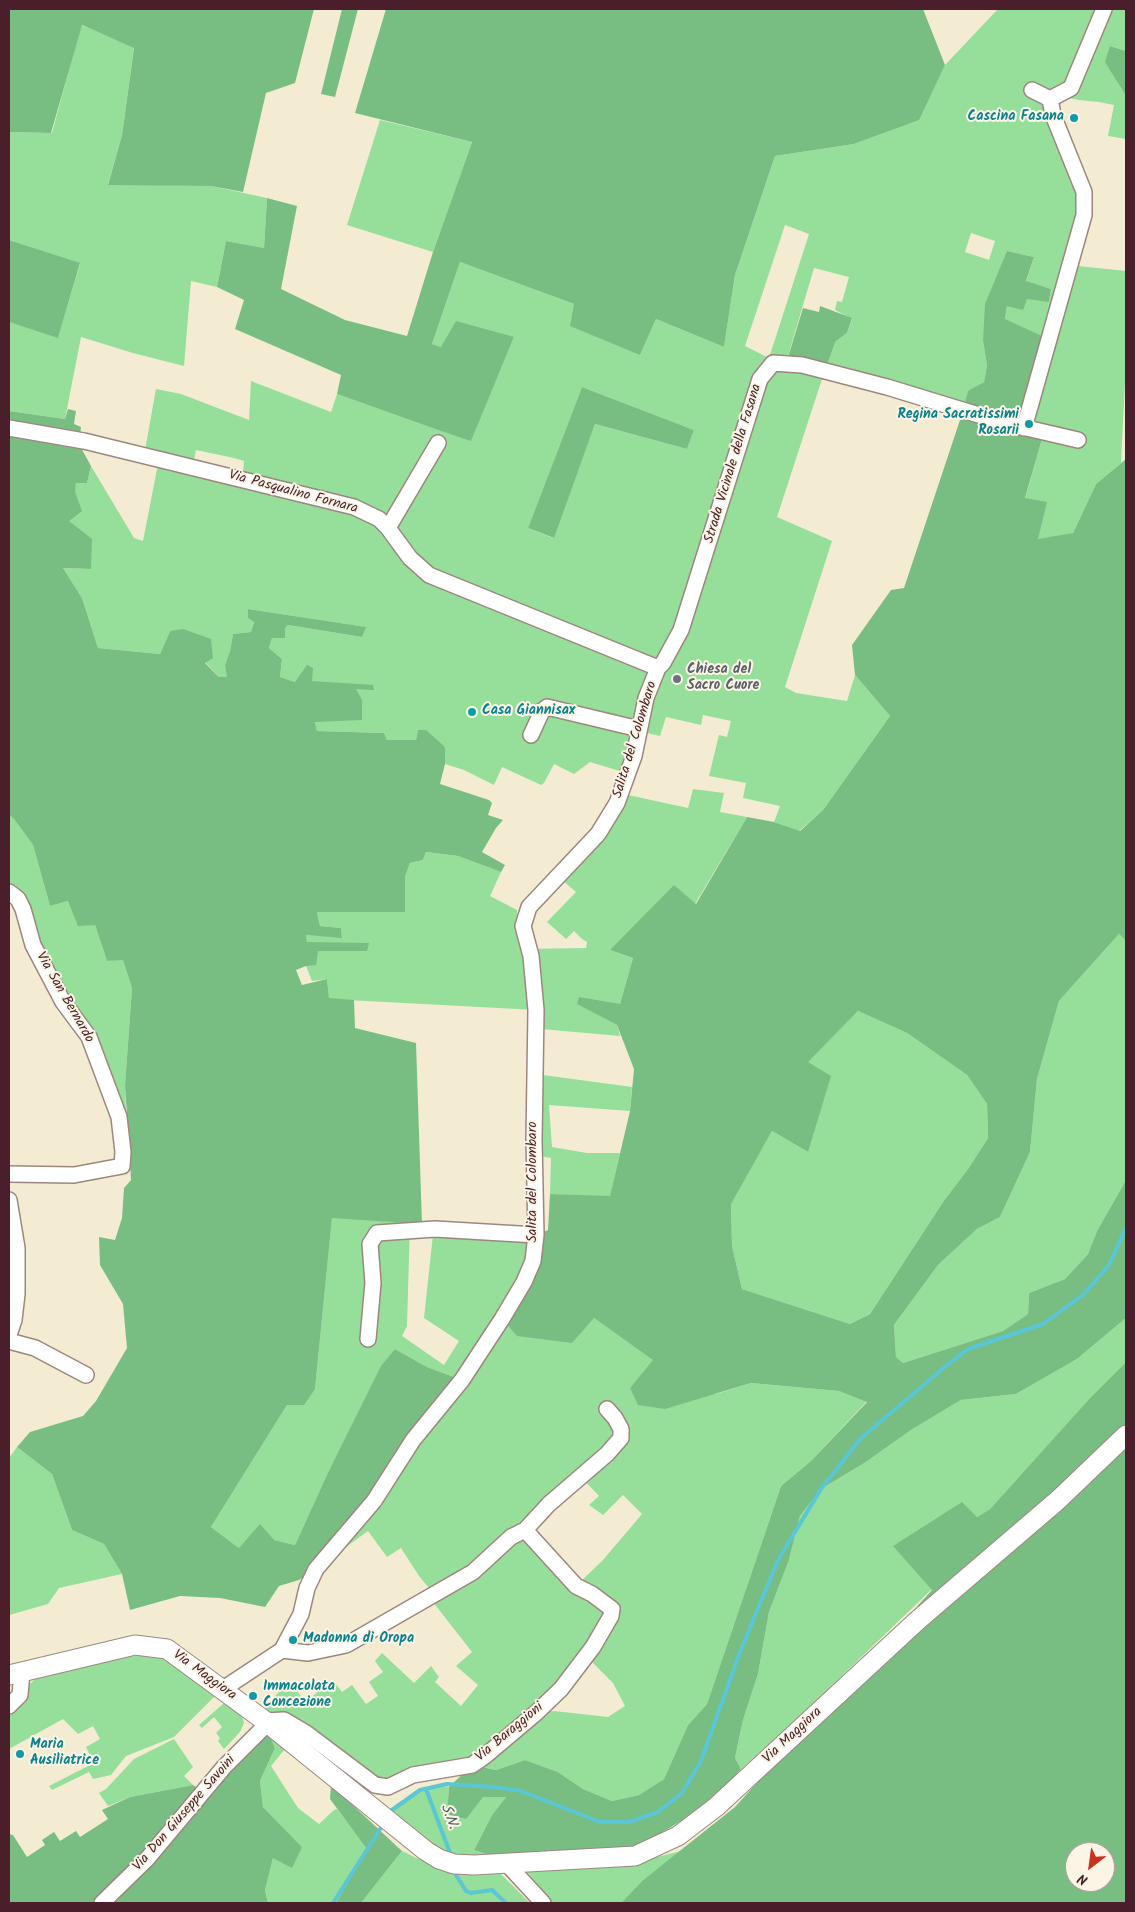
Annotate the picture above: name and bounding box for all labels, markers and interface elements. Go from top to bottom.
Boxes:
place label: Cascina Fasana [968,110,1064,126]
marker: Cascina Fasana [1068,112,1080,124]
street label: Strada Vicinale della Fasana [702,382,766,546]
place label: Regina Sacratissimi Rosarii [897,408,1019,441]
marker: Regina Sacratissimi Rosarii [1023,418,1035,430]
street label: Via Pasqualino Fornara [227,468,359,518]
place label: Chiesa del Sacro Cuore [687,663,759,696]
marker: Chiesa del Sacro Cuore [671,673,683,685]
street label: Salita del Colombaro [610,680,662,800]
place label: Casa Giannisax [482,704,575,720]
marker: Casa Giannisax [466,706,478,718]
street label: Via San Bernardo [31,950,97,1046]
street label: Salita del Colombaro [526,1121,542,1243]
place label: Madonna di Oropa [303,1632,414,1648]
marker: Madonna di Oropa [287,1634,299,1646]
street label: Via Maggiora [169,1647,239,1705]
place label: Immacolata Concezione [263,1680,335,1712]
marker: Immacolata Concezione [247,1690,259,1702]
street label: Via Baraggioni [473,1700,547,1766]
street label: Via Maggiora [760,1704,826,1768]
place label: Maria Ausiliatrice [30,1738,99,1770]
marker: Maria Ausiliatrice [14,1748,26,1760]
street label: Via Don Giuseppe Savoini [130,1753,240,1875]
water label: S.N. [435,1802,461,1832]
north arrow [1065,1842,1115,1892]
text: N [1074,1867,1092,1891]

